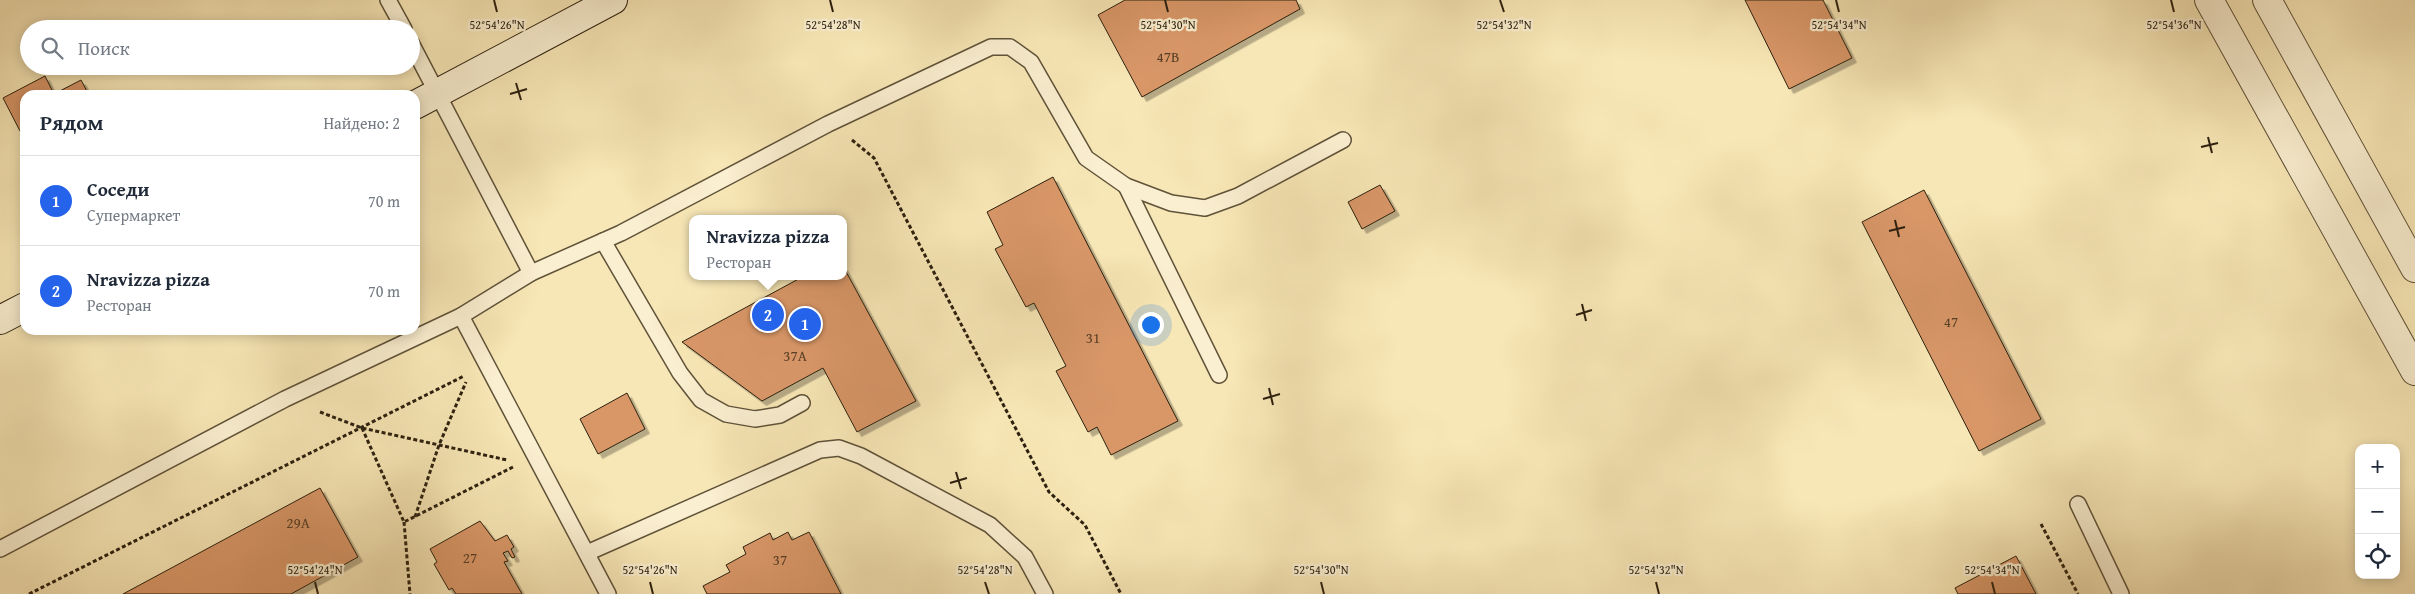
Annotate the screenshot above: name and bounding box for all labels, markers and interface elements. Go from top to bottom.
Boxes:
text: 52°54'26"N [469,16,525,33]
text: 52°54'28"N [805,16,861,33]
text: 52°54'30"N [1140,16,1196,33]
text: 52°54'32"N [1476,16,1532,33]
text: 52°54'34"N [1811,16,1867,33]
text: 52°54'36"N [2146,16,2202,33]
search box [20,20,420,75]
icon: search [38,34,66,62]
text: Поиск [78,34,130,62]
house number: 47В [1157,46,1179,67]
text: Рядом [40,107,103,138]
text: Найдено: 2 [323,111,400,135]
text: Соседи [87,175,150,203]
text: 1 [52,189,60,213]
text: 70 m [368,189,400,213]
text: Супермаркет [87,203,180,227]
popup [689,215,847,280]
text: Nravizza pizza [707,222,829,250]
text: Ресторан [707,250,771,274]
text: Nravizza pizza [87,265,210,293]
text: 2 [52,279,60,303]
text: 70 m [368,279,400,303]
text: Ресторан [87,293,152,317]
pin: 2 [752,296,784,334]
pin: 1 [789,305,821,343]
house number: 47 [1944,311,1958,332]
your location [1138,312,1164,338]
house number: 31 [1086,327,1100,348]
house number: 37А [783,345,807,366]
map controls [2355,444,2400,579]
button: + [2355,444,2400,489]
button: − [2355,489,2400,534]
house number: 29А [286,512,310,533]
button: locate [2355,534,2400,579]
house number: 27 [463,547,477,568]
house number: 37 [773,549,787,570]
text: 52°54'24"N [287,561,343,578]
text: 52°54'26"N [622,561,678,578]
text: 52°54'28"N [957,561,1013,578]
text: 52°54'30"N [1293,561,1349,578]
text: 52°54'32"N [1628,561,1684,578]
text: 52°54'34"N [1964,561,2020,578]

